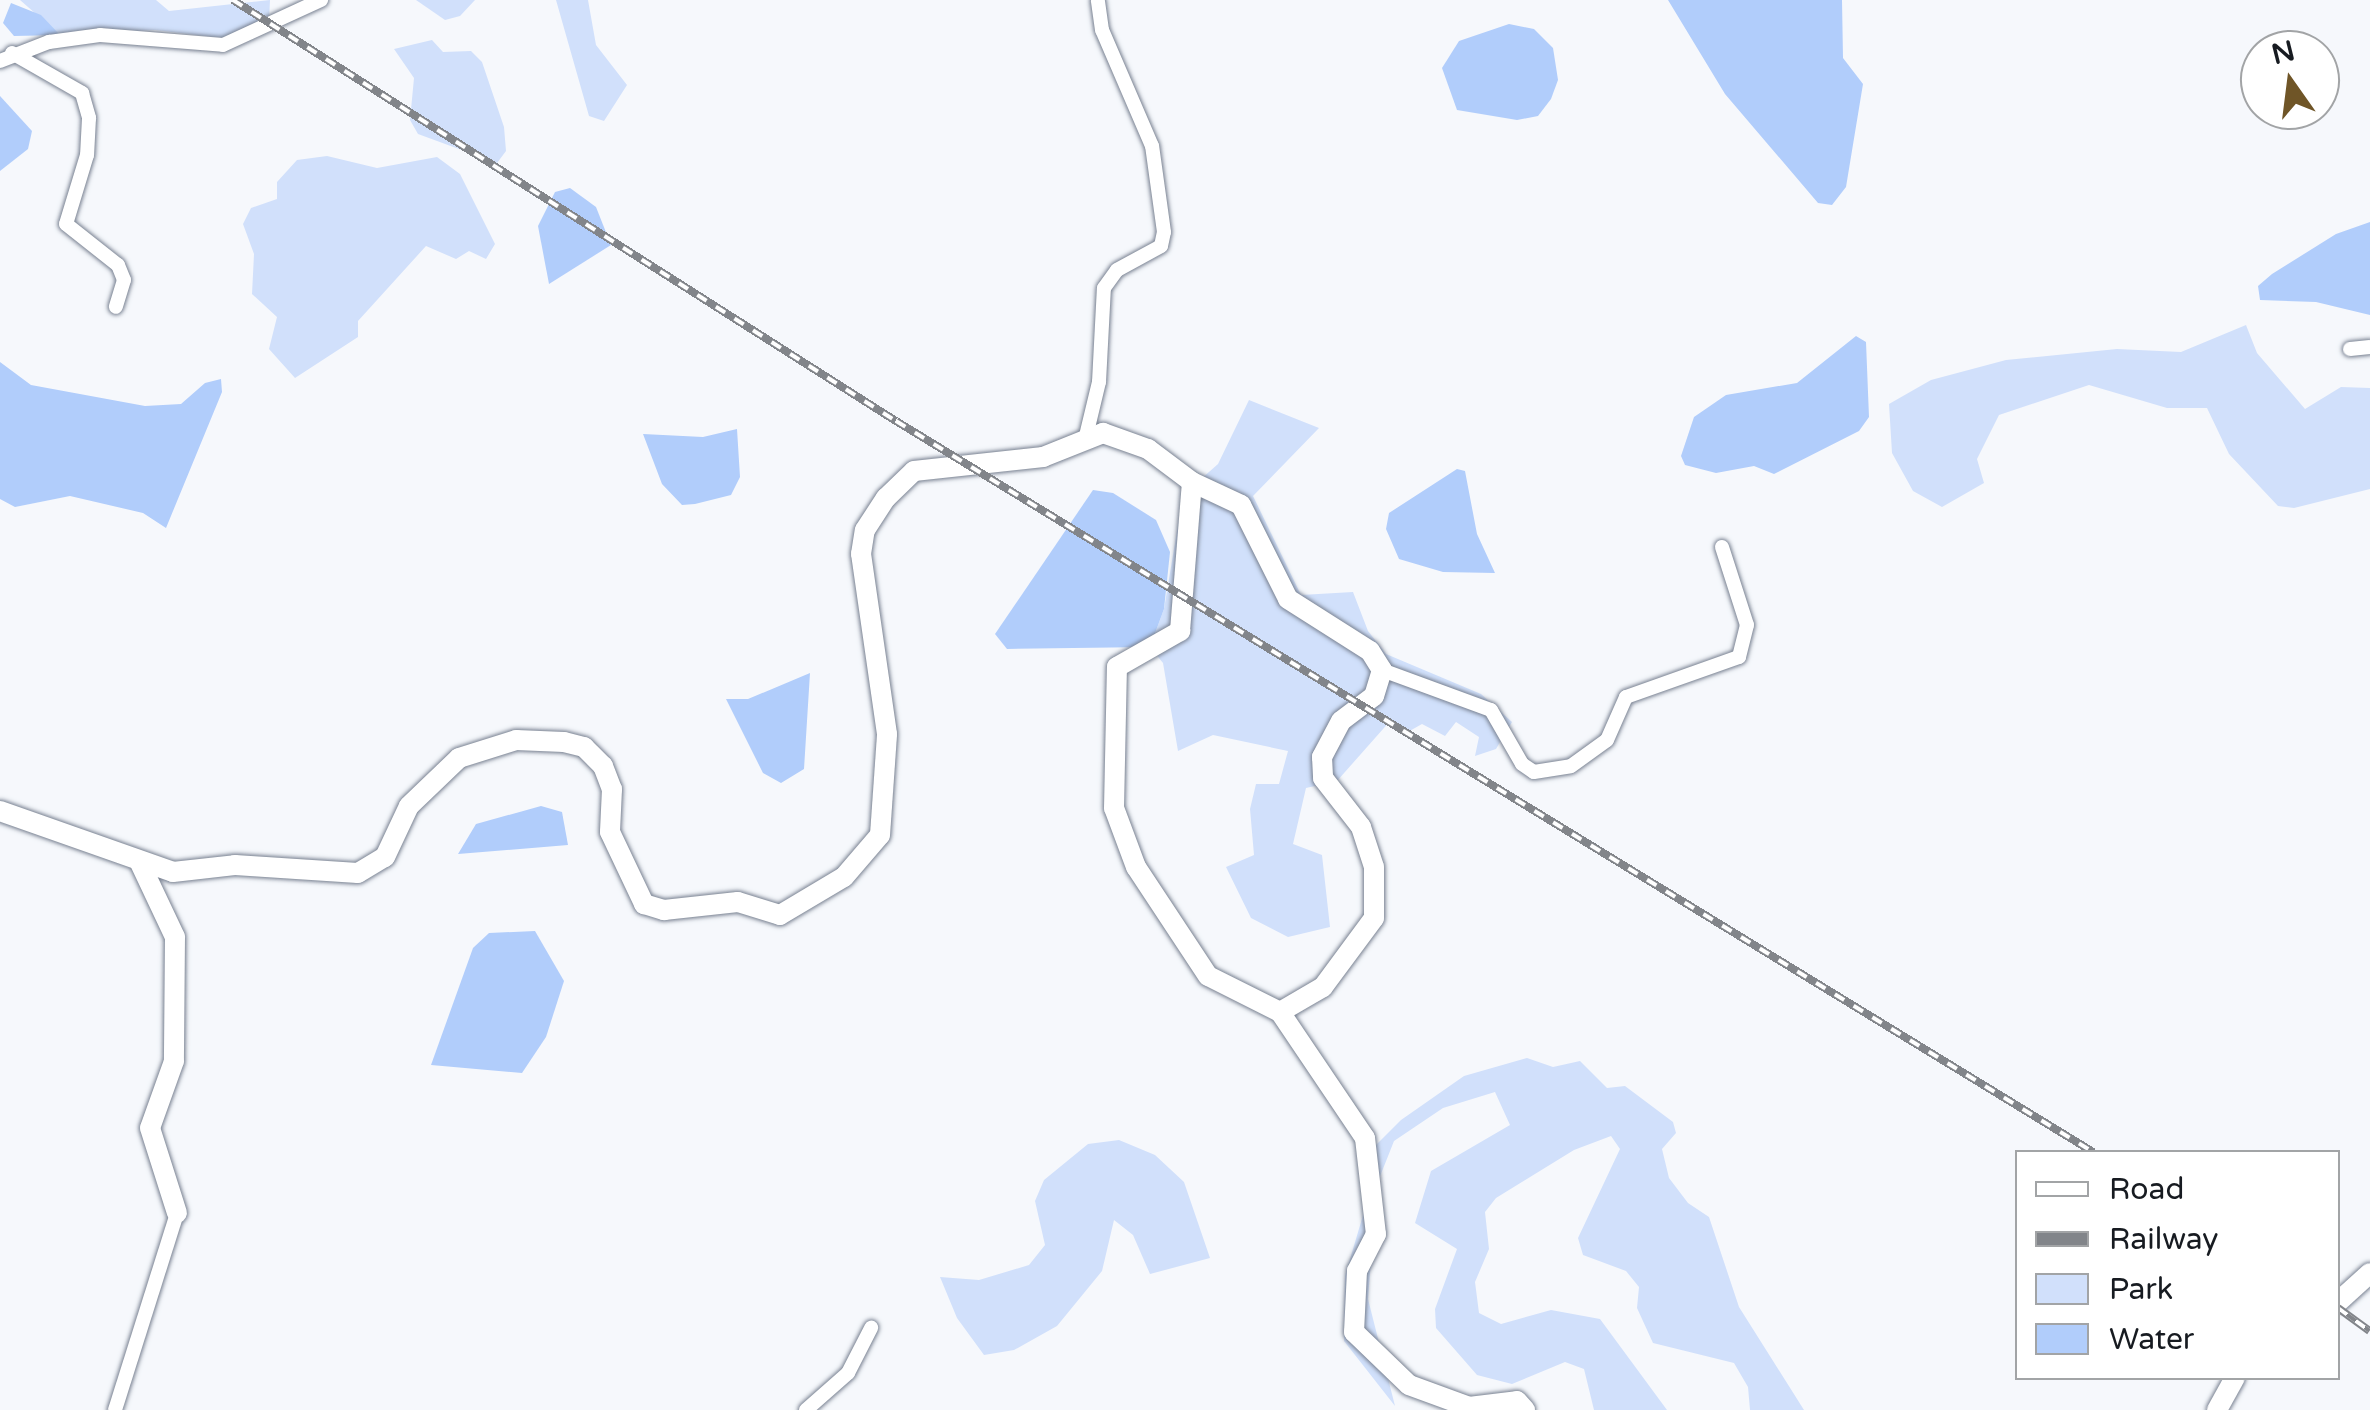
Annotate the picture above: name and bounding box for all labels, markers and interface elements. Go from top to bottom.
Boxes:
north arrow [2240,30,2340,130]
text: N [2268,34,2298,72]
legend [2015,1150,2340,1380]
text: Road [2109,1171,2184,1208]
text: Railway [2109,1221,2218,1258]
text: Park [2109,1271,2173,1308]
text: Water [2109,1321,2194,1358]

